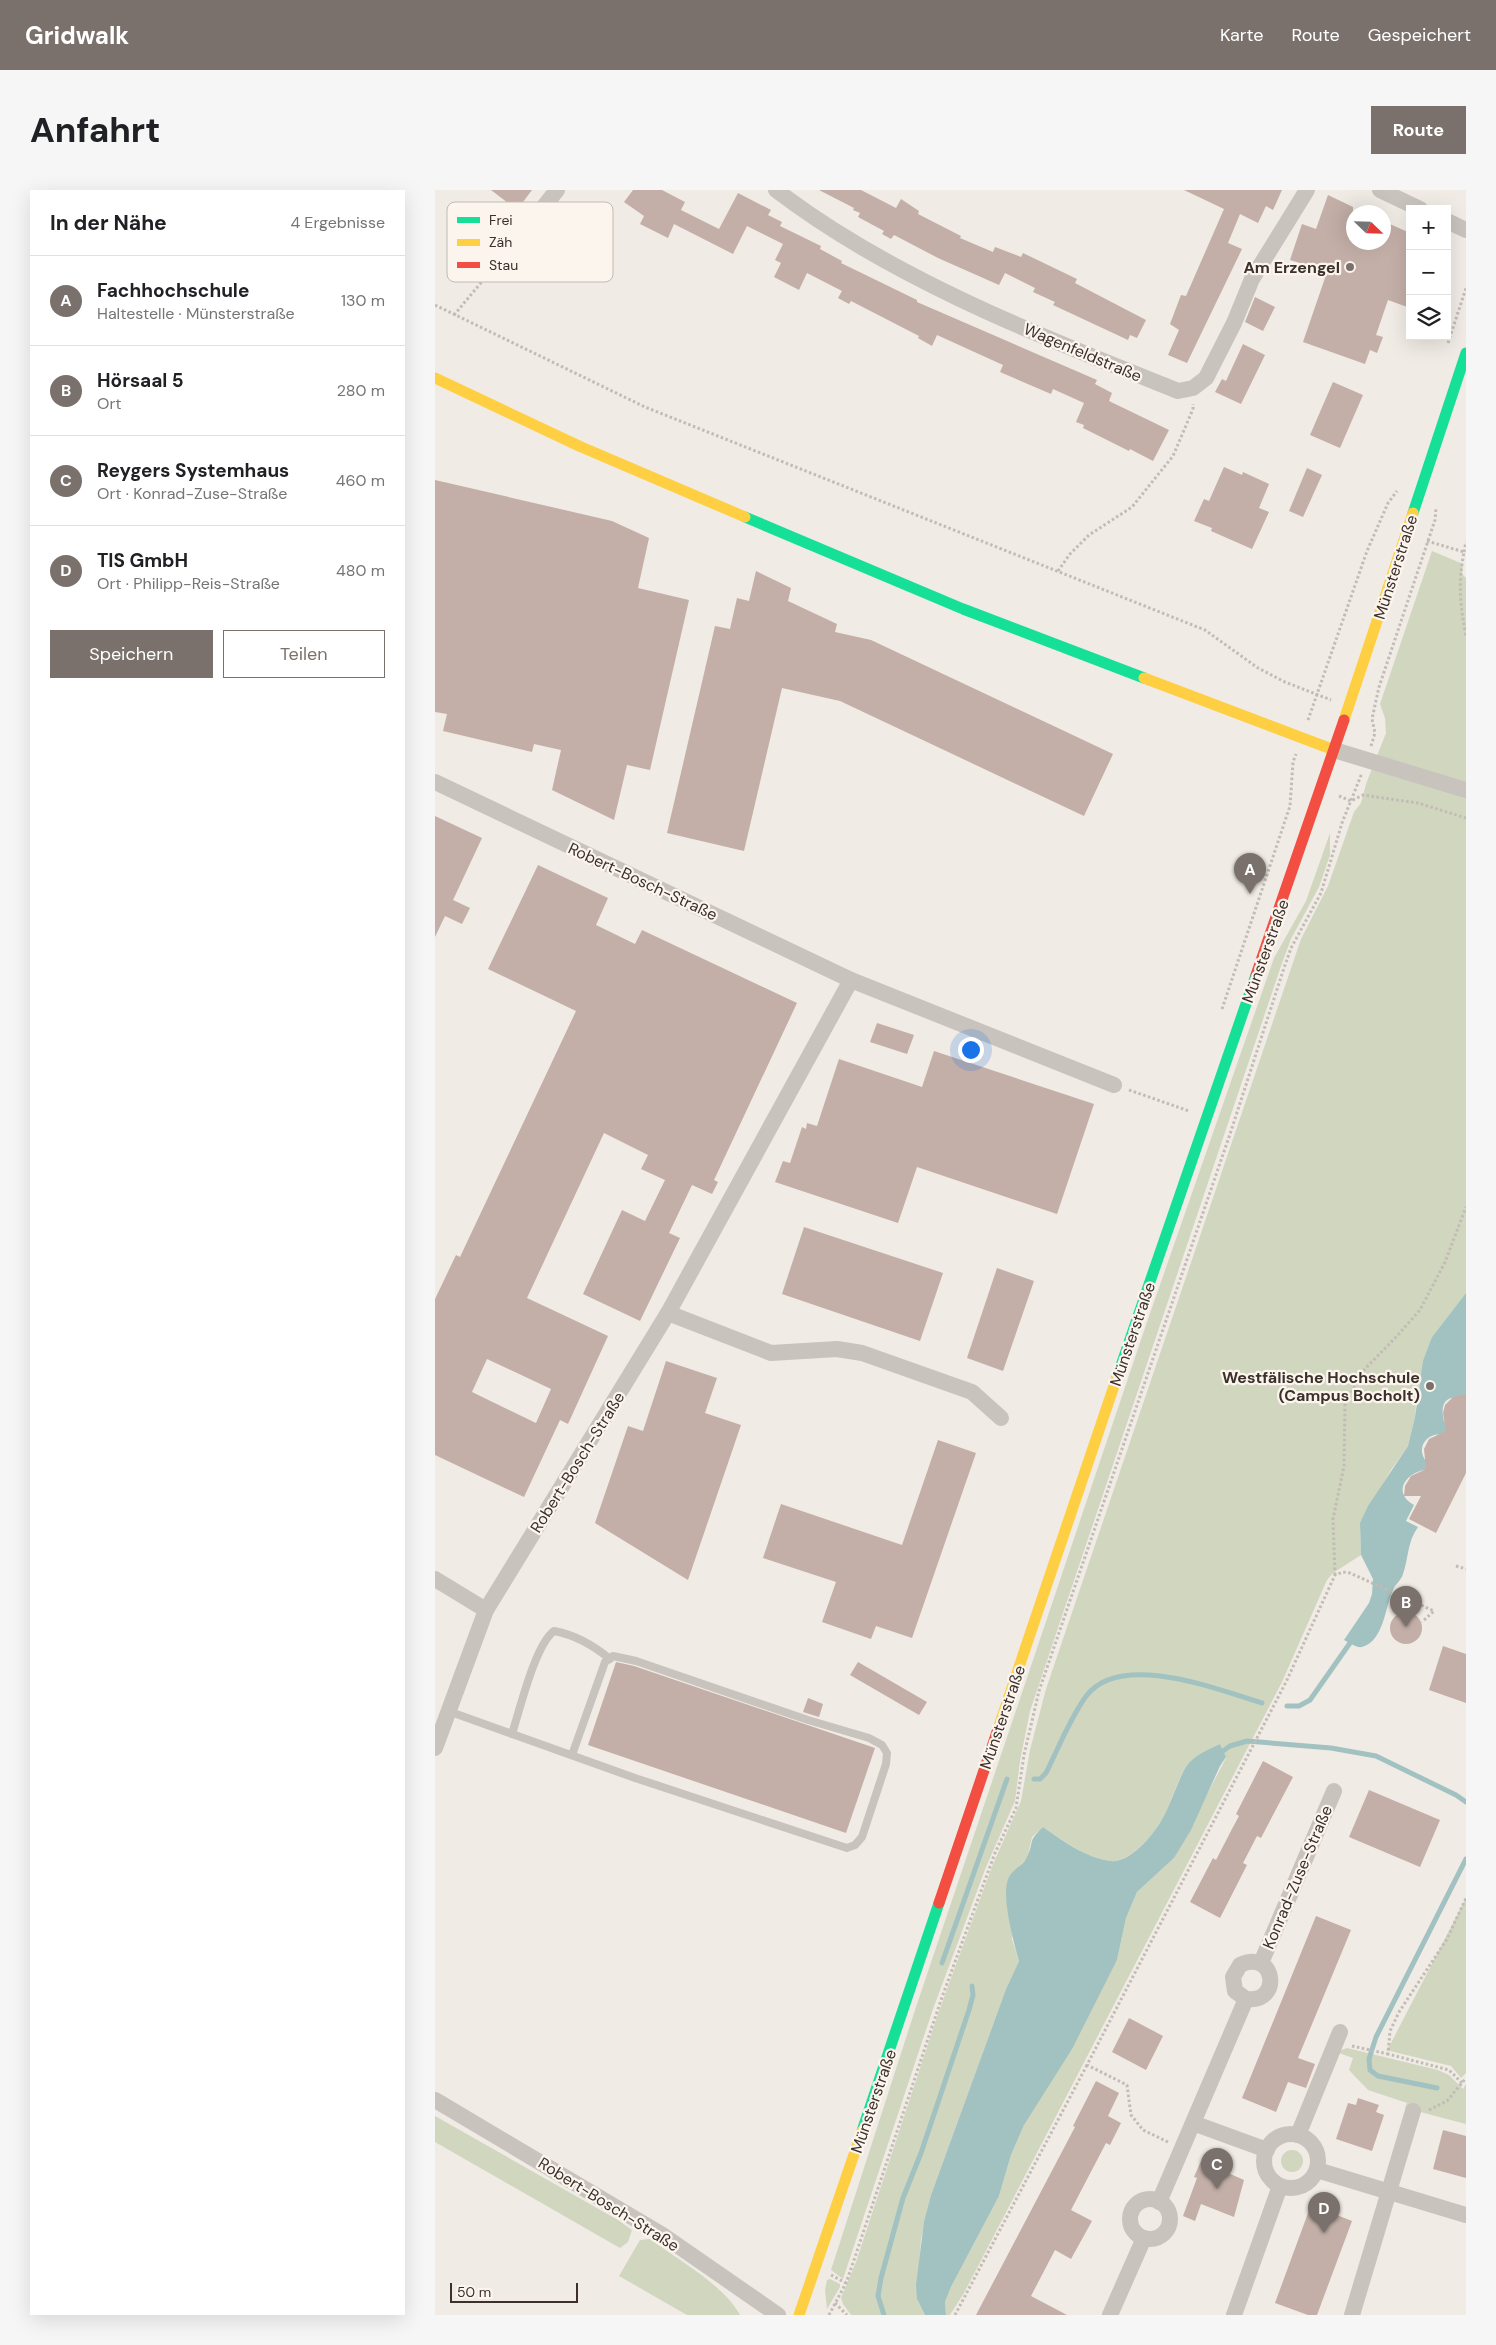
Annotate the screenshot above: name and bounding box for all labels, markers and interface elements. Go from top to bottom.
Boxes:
text: Gridwalk [25,20,129,51]
text: Karte [1220,23,1264,47]
text: Route [1292,23,1340,47]
text: Gespeichert [1368,23,1471,47]
button: Route [1371,106,1466,154]
text: Anfahrt [30,107,160,153]
legend [447,202,613,282]
north arrow [1346,205,1391,250]
map controls [1406,205,1451,340]
button: + [1406,205,1451,250]
text: In der Nähe [50,209,167,237]
text: Frei [489,211,513,229]
text: 4 Ergebnisse [290,212,385,233]
text: Zäh [489,233,512,251]
button: − [1406,250,1451,295]
text: Stau [489,256,518,274]
place label: Am Erzengel [1244,257,1340,278]
marker: Am Erzengel [1344,261,1356,273]
text: Fachhochschule [97,278,249,303]
text: A [60,290,72,311]
text: 130 m [341,290,385,311]
button: layers [1406,295,1451,340]
text: Haltestelle · Münsterstraße [97,303,295,324]
street label: Wagenfeldstraße [1021,318,1145,387]
text: Hörsaal 5 [97,368,184,393]
text: B [61,380,71,401]
text: 280 m [337,380,385,401]
text: Ort [97,393,122,414]
text: Reygers Systemhaus [97,458,289,483]
text: C [60,470,72,491]
text: 460 m [336,470,385,491]
text: Ort · Konrad-Zuse-Straße [97,483,287,504]
street label: Münsterstraße [1369,512,1422,622]
text: TIS GmbH [97,548,188,573]
text: D [60,560,72,581]
text: 480 m [336,560,385,581]
text: Ort · Philipp-Reis-Straße [97,573,280,594]
button: Speichern [50,630,213,678]
button: Teilen [223,630,385,678]
street label: Robert-Bosch-Straße [565,838,721,925]
pin: A [1234,853,1266,894]
street label: Münsterstraße [1237,897,1294,1006]
your location [958,1037,984,1063]
street label: Münsterstraße [1105,1279,1160,1389]
place label: Westfälische Hochschule (Campus Bocholt) [1222,1367,1420,1406]
marker: Westfälische Hochschule (Campus Bocholt) [1424,1380,1436,1392]
street label: Robert-Bosch-Straße [526,1388,629,1537]
pin: B [1390,1586,1422,1627]
street label: Münsterstraße [975,1662,1030,1772]
street label: Konrad-Zuse-Straße [1258,1802,1337,1952]
street label: Münsterstraße [846,2046,901,2156]
pin: C [1201,2148,1233,2189]
street label: Robert-Bosch-Straße [534,2153,683,2256]
pin: D [1308,2192,1340,2233]
scale bar [450,2280,577,2303]
text: 50 m [457,2283,491,2301]

